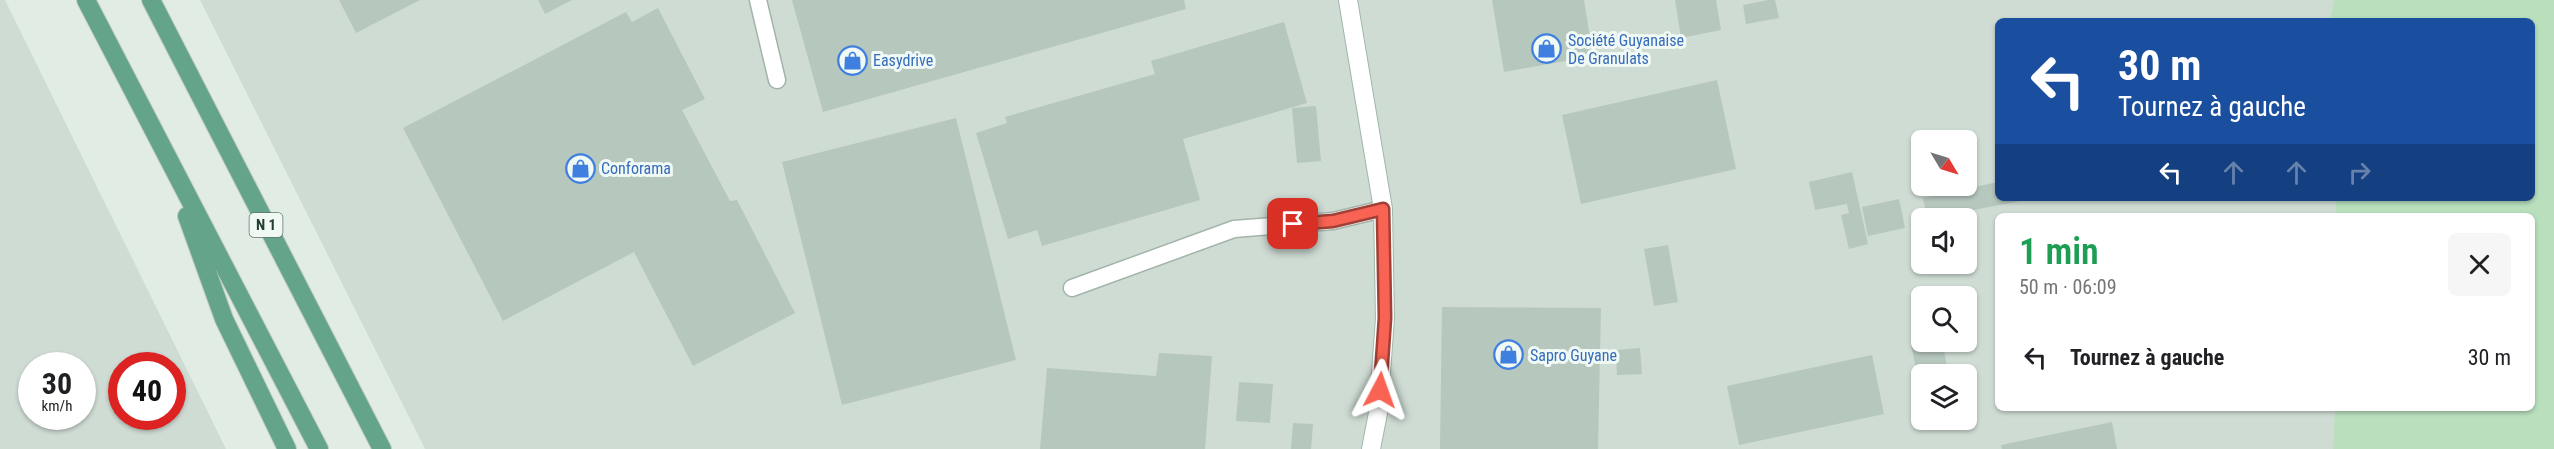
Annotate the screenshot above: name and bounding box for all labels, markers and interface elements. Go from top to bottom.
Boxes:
place label: Société Guyanaise De Granulats [1568,31,1684,68]
shop icon: Société Guyanaise De Granulats [1531,33,1563,65]
text: 30 m [2118,41,2201,90]
icon: left [2019,42,2097,120]
shop icon: Easydrive [836,44,868,76]
place label: Easydrive [873,51,933,70]
text: Tournez à gauche [2118,91,2306,123]
north arrow [1911,130,1977,196]
map controls [1911,130,1977,430]
shop icon: Conforama [564,152,596,184]
icon: left [2154,156,2187,189]
icon: ahead [2217,156,2250,189]
icon: ahead [2280,156,2313,189]
icon: right [2343,156,2376,189]
place label: Conforama [601,159,671,178]
pin [1267,198,1318,249]
icon: arrive [1276,207,1309,240]
button: sound [1911,208,1977,274]
road number: N 1 [250,213,282,237]
text: 1 min [2019,231,2099,273]
button: close [2448,233,2511,296]
text: 50 m · 06:09 [2019,275,2117,299]
button: search [1911,286,1977,352]
shop icon: Sapro Guyane [1493,339,1525,371]
icon: left [2019,341,2052,374]
text: Tournez à gauche [2070,345,2224,370]
text: 30 m [2468,345,2511,370]
place label: Sapro Guyane [1530,346,1617,365]
speed limit sign: 40 [108,352,186,430]
position arrow [1348,358,1412,422]
button: layers [1911,364,1977,430]
text: 30 [42,366,72,401]
text: km/h [42,397,72,415]

